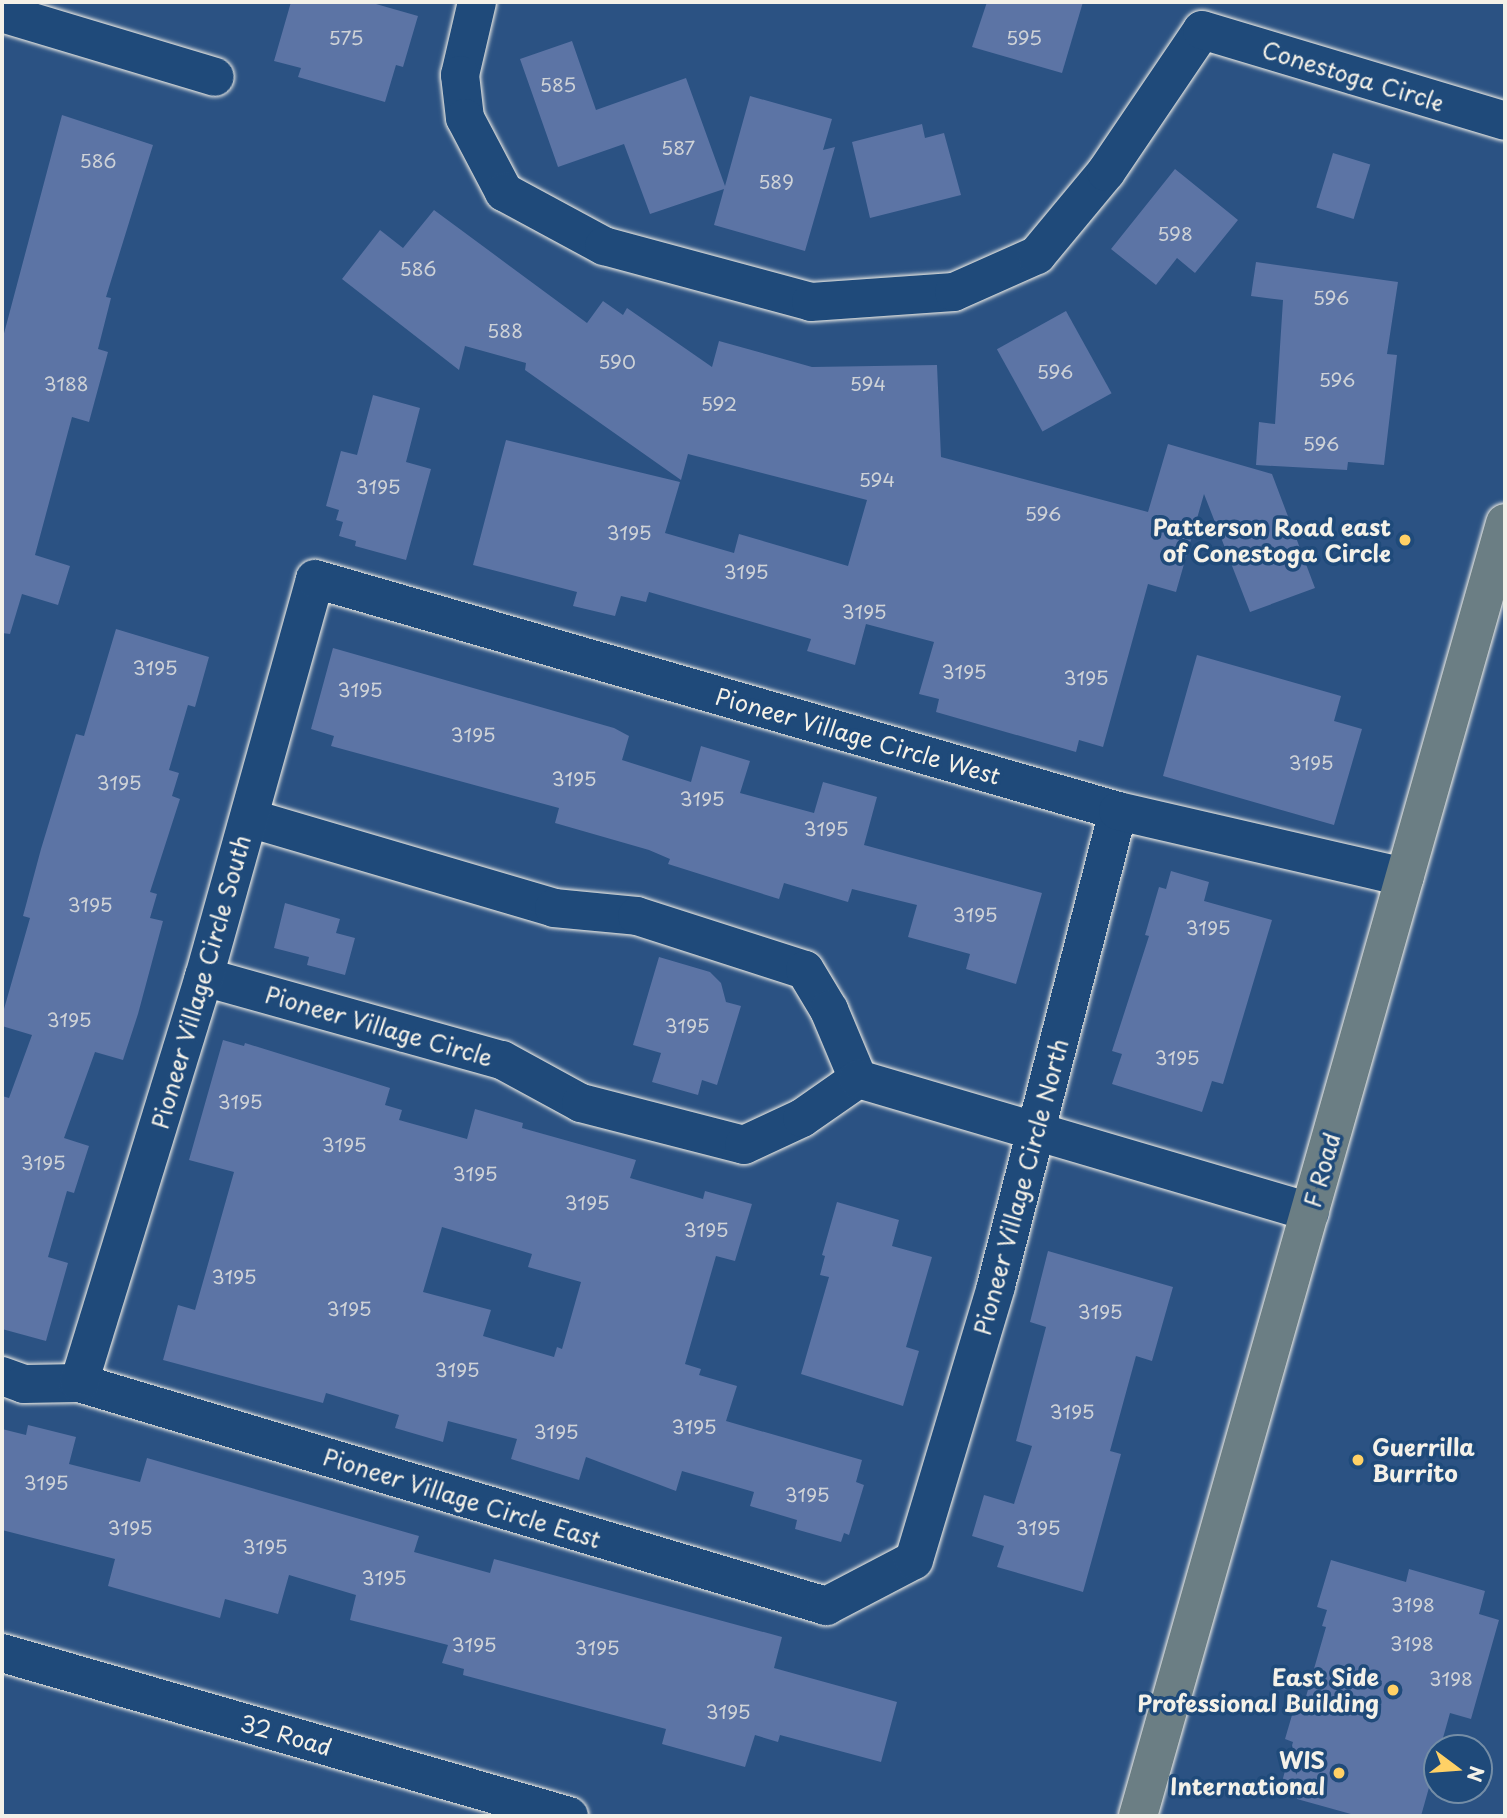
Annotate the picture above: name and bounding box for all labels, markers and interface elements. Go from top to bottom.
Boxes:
house number: 575 [329,27,363,49]
house number: 595 [1006,27,1042,49]
street label: Conestoga Circle [1258,35,1448,117]
house number: 585 [540,74,576,96]
house number: 587 [661,137,695,159]
house number: 586 [80,150,116,172]
house number: 589 [758,171,794,193]
house number: 598 [1157,223,1193,245]
house number: 586 [400,258,436,280]
house number: 596 [1313,287,1349,309]
house number: 588 [487,320,523,342]
house number: 590 [598,351,636,373]
house number: 596 [1037,361,1073,383]
house number: 596 [1319,369,1355,391]
house number: 3188 [43,373,89,395]
house number: 594 [850,373,886,395]
house number: 592 [701,393,737,415]
house number: 596 [1303,433,1339,455]
house number: 594 [859,469,895,491]
house number: 3195 [356,476,400,498]
house number: 596 [1025,503,1061,525]
place label: Patterson Road east of Conestoga Circle [1153,513,1391,567]
house number: 3195 [607,522,651,544]
marker: Patterson Road east of Conestoga Circle [1397,532,1413,548]
house number: 3195 [724,561,768,583]
house number: 3195 [842,601,886,623]
house number: 3195 [133,657,177,679]
house number: 3195 [942,661,986,683]
house number: 3195 [1064,667,1108,689]
house number: 3195 [338,679,382,701]
street label: Pioneer Village Circle West [711,682,1005,790]
house number: 3195 [451,724,495,746]
house number: 3195 [1289,752,1333,774]
house number: 3195 [552,768,596,790]
house number: 3195 [97,772,141,794]
house number: 3195 [680,788,724,810]
house number: 3195 [804,818,848,840]
street label: Pioneer Village Circle South [145,830,257,1134]
house number: 3195 [68,894,112,916]
house number: 3195 [953,904,997,926]
house number: 3195 [1186,917,1230,939]
street label: Pioneer Village Circle [261,980,497,1072]
house number: 3195 [47,1009,91,1031]
house number: 3195 [665,1015,709,1037]
street label: Pioneer Village Circle North [968,1034,1074,1340]
house number: 3195 [1155,1047,1199,1069]
house number: 3195 [218,1091,262,1113]
street label: F Road [1298,1130,1346,1210]
house number: 3195 [322,1134,366,1156]
house number: 3195 [21,1152,65,1174]
house number: 3195 [453,1163,497,1185]
house number: 3195 [565,1192,609,1214]
house number: 3195 [684,1219,728,1241]
house number: 3195 [212,1266,256,1288]
house number: 3195 [327,1298,371,1320]
house number: 3195 [1078,1301,1122,1323]
house number: 3195 [435,1359,479,1381]
house number: 3195 [1050,1401,1094,1423]
house number: 3195 [672,1416,716,1438]
house number: 3195 [534,1421,578,1443]
place label: Guerrilla Burrito [1372,1433,1475,1487]
street label: Pioneer Village Circle East [318,1442,606,1554]
marker: Guerrilla Burrito [1350,1452,1366,1468]
house number: 3195 [24,1472,68,1494]
house number: 3195 [785,1484,829,1506]
house number: 3195 [108,1517,152,1539]
house number: 3195 [1016,1517,1060,1539]
house number: 3195 [243,1536,287,1558]
house number: 3195 [362,1567,406,1589]
house number: 3198 [1391,1594,1435,1616]
house number: 3198 [1390,1633,1434,1655]
house number: 3195 [452,1634,496,1656]
house number: 3195 [575,1637,619,1659]
place label: East Side Professional Building [1138,1663,1379,1717]
house number: 3198 [1429,1668,1473,1690]
marker: East Side Professional Building [1385,1682,1401,1698]
house number: 3195 [706,1701,750,1723]
street label: 32 Road [237,1709,335,1761]
north arrow [1423,1734,1493,1804]
place label: WIS International [1170,1746,1325,1800]
text: N [1461,1763,1492,1785]
marker: WIS International [1331,1765,1347,1781]

